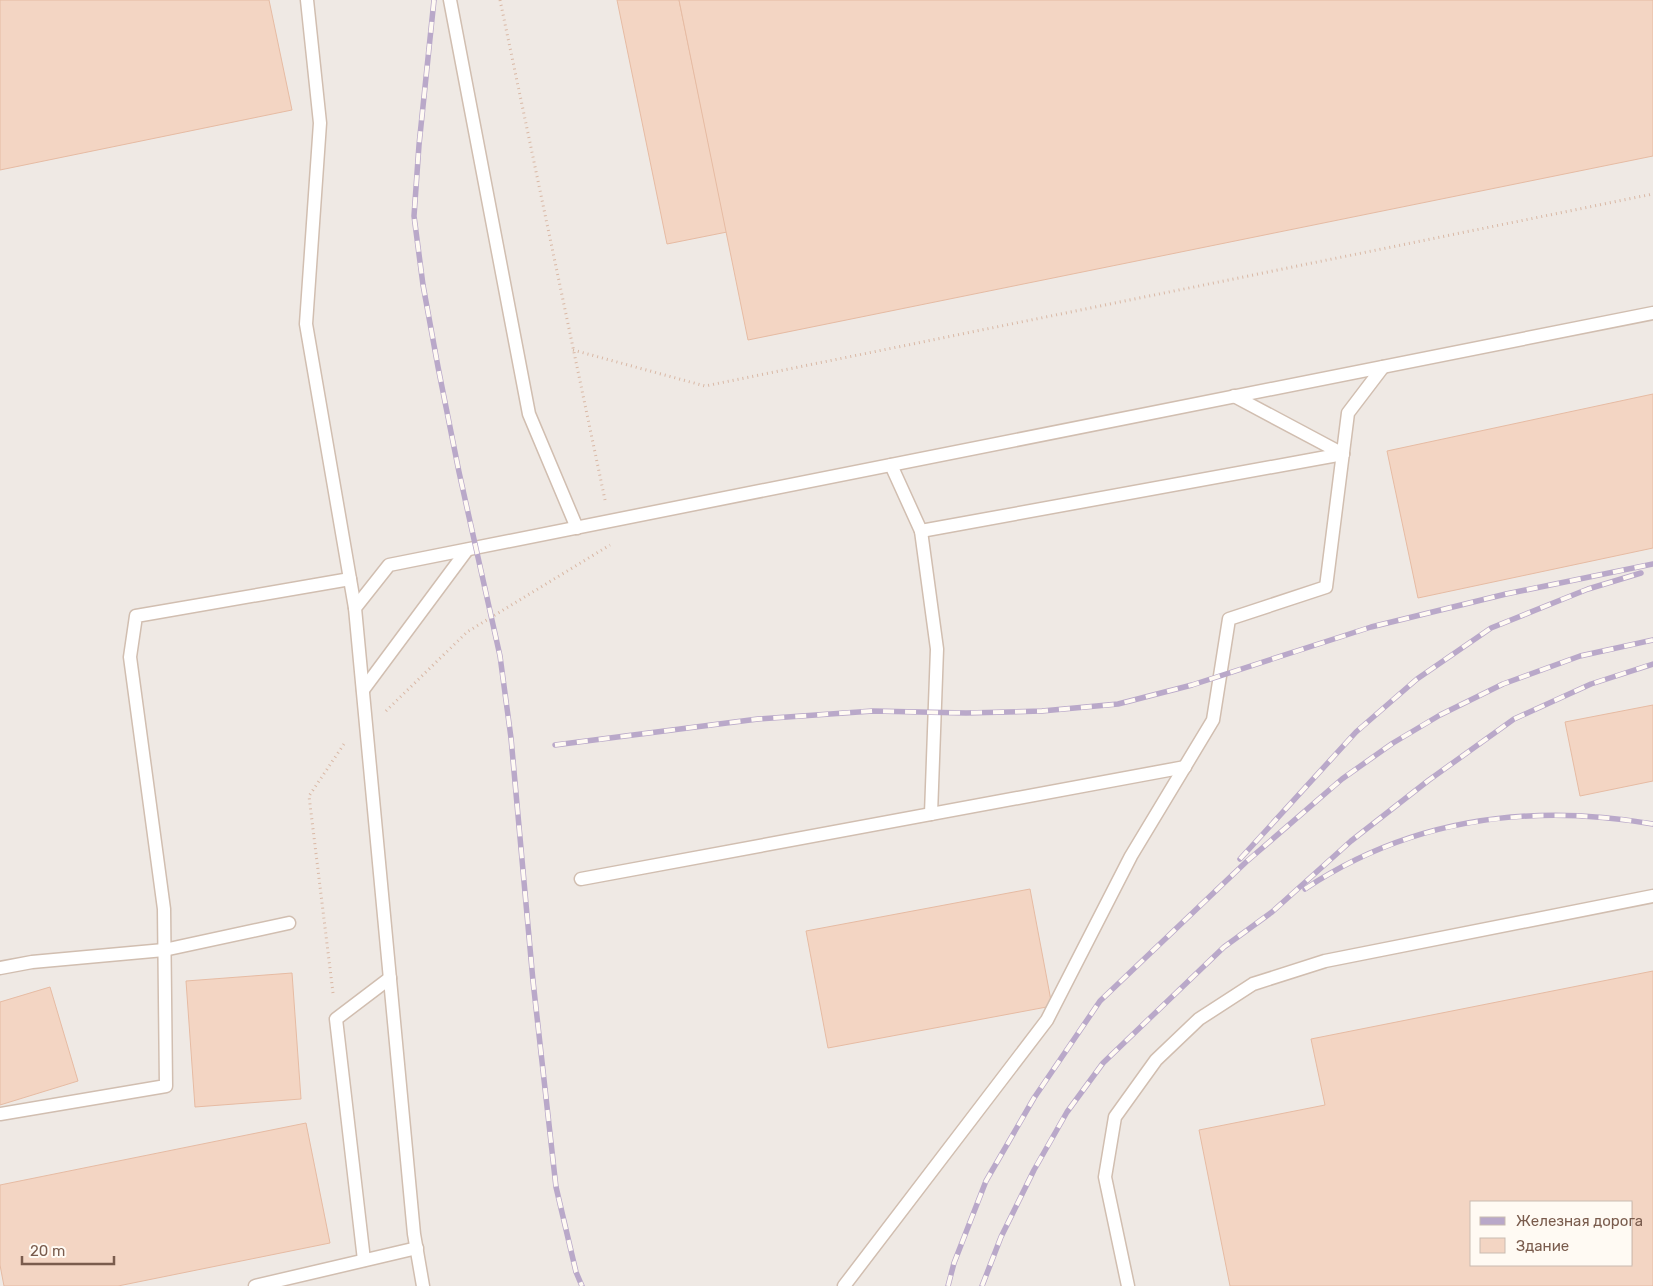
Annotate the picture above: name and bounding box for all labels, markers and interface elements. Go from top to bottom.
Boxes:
legend [1470,1201,1633,1266]
text: Железная дорога [1516,1212,1643,1230]
scale bar [22,1234,115,1266]
text: Здание [1516,1237,1569,1255]
text: 20 m [30,1242,65,1260]

